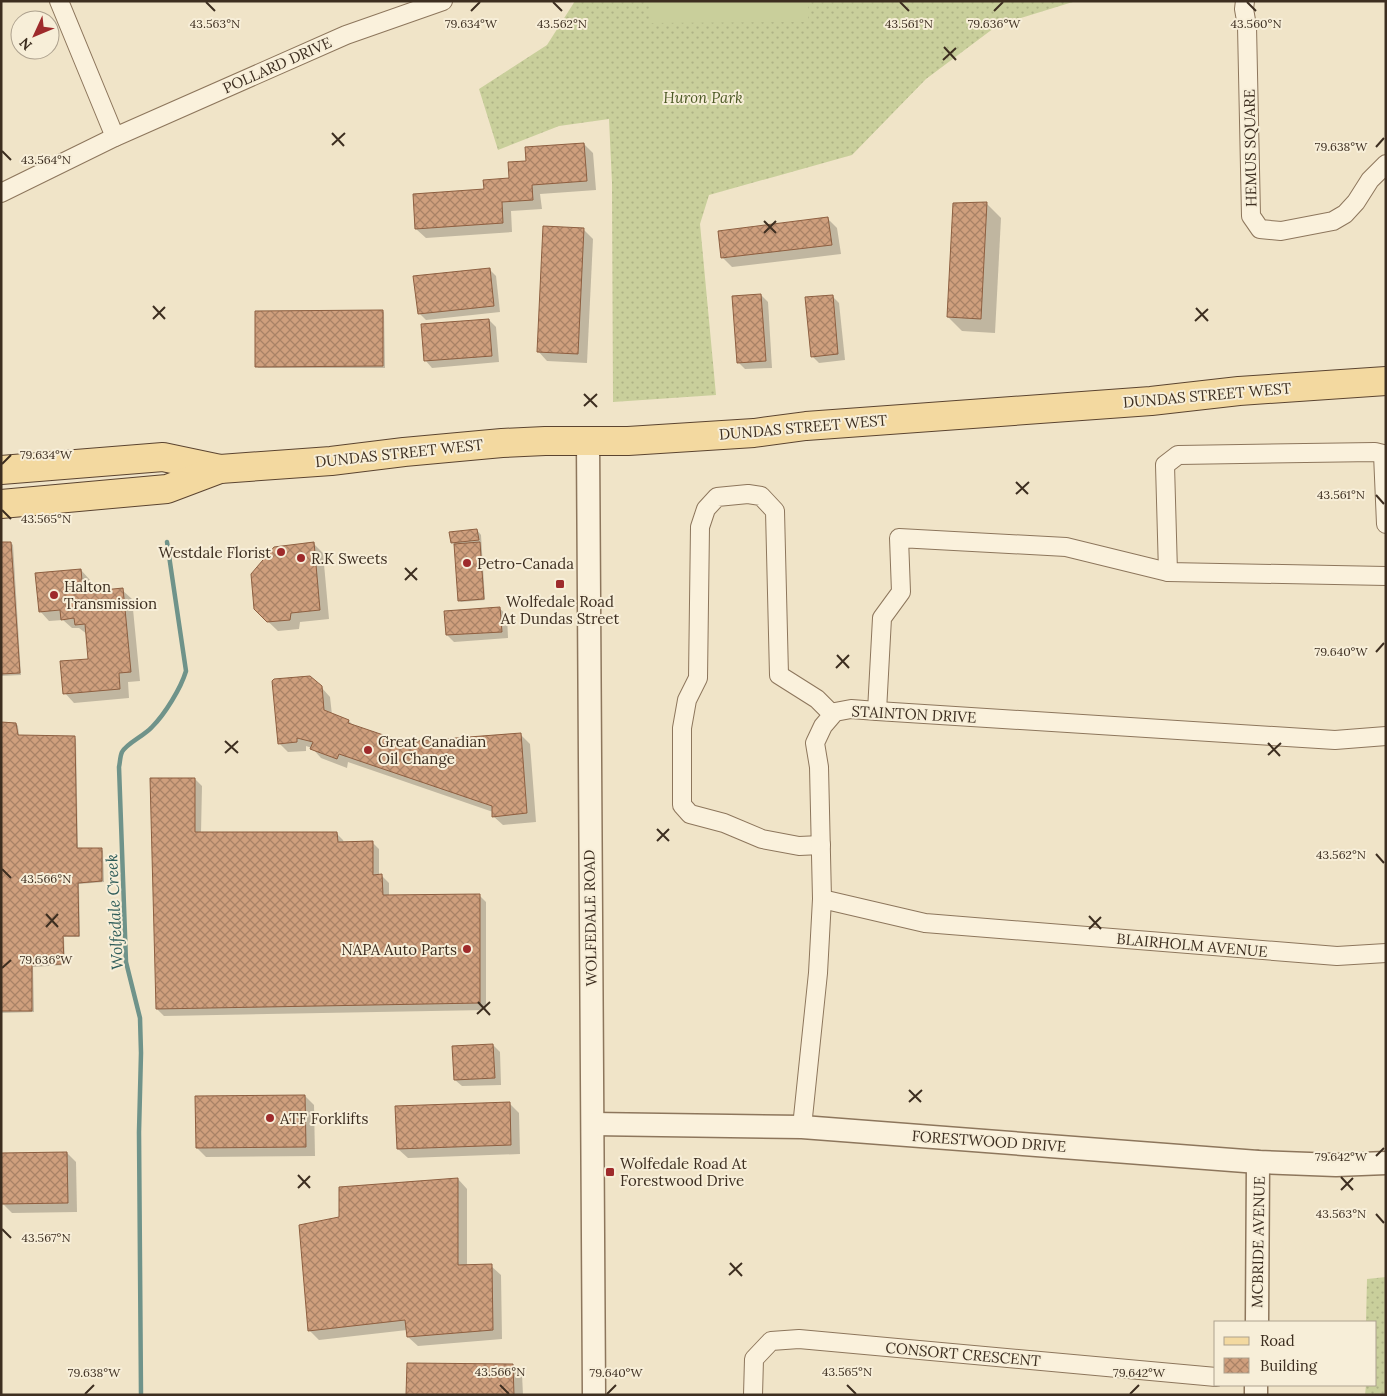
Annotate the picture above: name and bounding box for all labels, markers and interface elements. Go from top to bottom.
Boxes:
north arrow [10,10,60,60]
text: 43.563°N [190,16,240,31]
text: 79.634°W [445,16,498,31]
text: 43.562°N [537,16,587,31]
text: 43.561°N [885,16,933,31]
text: 79.636°W [968,16,1021,31]
text: 43.560°N [1230,16,1282,31]
street label: POLLARD DRIVE [220,33,334,97]
text: N [15,34,36,54]
park label: Huron Park [663,88,743,107]
street label: HEMUS SQUARE [1239,89,1261,207]
text: 79.638°W [1315,139,1368,154]
text: 43.564°N [21,152,71,167]
street label: DUNDAS STREET WEST [1122,378,1292,412]
street label: DUNDAS STREET WEST [718,410,888,444]
street label: DUNDAS STREET WEST [314,435,484,471]
text: 79.634°W [20,447,73,462]
text: 43.561°N [1317,487,1365,502]
text: 43.565°N [21,511,71,526]
place label: Westdale Florist [158,543,271,562]
marker: Westdale Florist [275,546,287,558]
place label: R.K Sweets [311,549,387,568]
marker: R.K Sweets [295,552,307,564]
place label: Petro-Canada [477,554,574,573]
marker: Petro-Canada [461,557,473,569]
place label: Halton Transmission [64,577,157,613]
marker: Wolfedale Road At Dundas Street [554,578,566,590]
marker: Halton Transmission [48,589,60,601]
place label: Wolfedale Road At Dundas Street [500,592,619,628]
text: 79.640°W [1315,644,1368,659]
street label: STAINTON DRIVE [851,701,977,727]
place label: Great Canadian Oil Change [378,732,486,768]
marker: Great Canadian Oil Change [362,744,374,756]
text: 43.562°N [1316,847,1366,862]
street label: WOLFEDALE ROAD [579,850,601,986]
water label: Wolfedale Creek [101,854,127,970]
text: 43.566°N [21,871,71,886]
street label: BLAIRHOLM AVENUE [1116,929,1268,961]
place label: NAPA Auto Parts [341,940,457,959]
marker: NAPA Auto Parts [461,943,473,955]
text: 79.636°W [20,952,73,967]
place label: ATF Forklifts [279,1109,368,1128]
marker: ATF Forklifts [264,1112,276,1124]
street label: FORESTWOOD DRIVE [911,1126,1067,1156]
text: 79.642°W [1315,1149,1368,1164]
place label: Wolfedale Road At Forestwood Drive [620,1154,747,1190]
marker: Wolfedale Road At Forestwood Drive [604,1166,616,1178]
street label: MCBRIDE AVENUE [1247,1176,1269,1308]
text: 43.563°N [1316,1206,1366,1221]
text: 43.567°N [21,1230,71,1245]
legend [1214,1321,1377,1386]
text: Road [1260,1331,1295,1350]
street label: CONSORT CRESCENT [885,1338,1042,1370]
text: Building [1260,1356,1318,1375]
text: 43.566°N [475,1364,525,1379]
text: 43.565°N [822,1364,872,1379]
text: 79.638°W [68,1365,121,1380]
text: 79.640°W [590,1365,643,1380]
text: 79.642°W [1113,1365,1166,1380]

